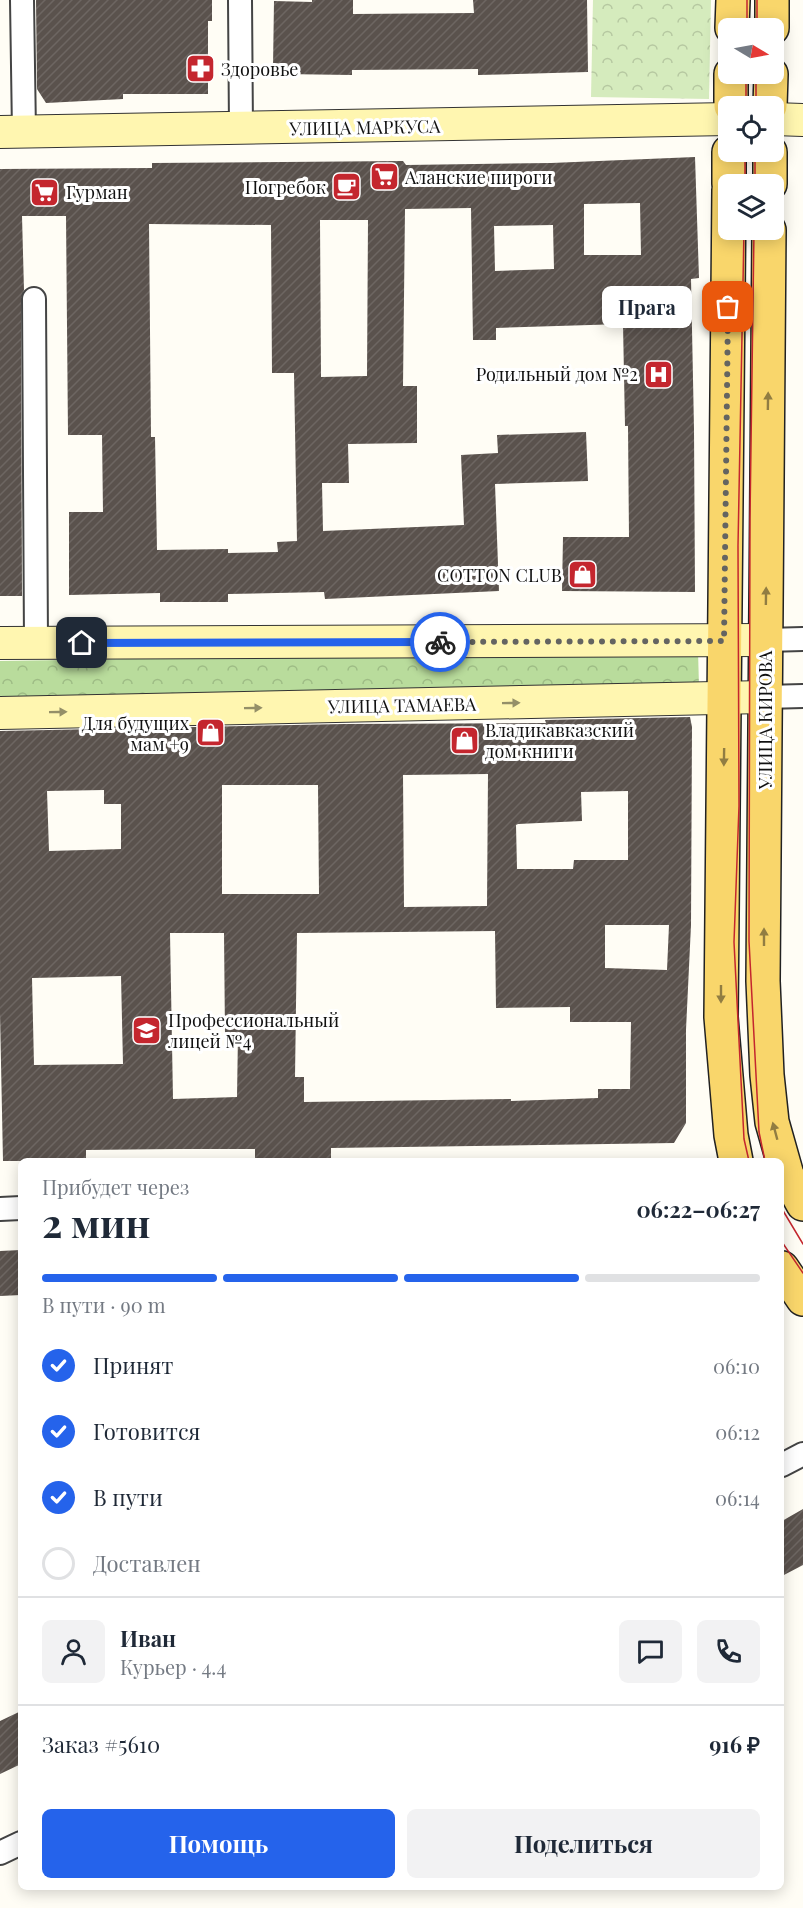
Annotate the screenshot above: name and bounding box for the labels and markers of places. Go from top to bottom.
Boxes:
pharmacy icon: Здоровье [184,53,216,85]
place label: Здоровье [221,57,298,81]
supermarket icon: Аланские пироги [368,161,400,193]
place label: Аланские пироги [404,165,553,189]
cafe icon: Погребок [331,171,363,203]
place label: Погребок [245,175,326,199]
supermarket icon: Гурман [29,176,61,208]
place label: Гурман [66,180,128,204]
pin [702,281,753,332]
callout: Прага [602,286,692,328]
hospital icon: Родильный дом №2 [643,358,675,390]
place label: Родильный дом №2 [476,362,638,386]
shop icon: COTTON CLUB [567,559,599,591]
place label: COTTON CLUB [437,563,562,587]
pin [56,617,107,668]
place label: Для будущих мам +9 [82,711,190,756]
shop icon: Для будущих мам +9 [194,717,226,749]
place label: Владикавказский дом книги [485,718,634,763]
shop icon: Владикавказский дом книги [448,724,480,756]
place label: Профессиональный лицей №4 [168,1008,339,1053]
school or university icon: Профессиональный лицей №4 [131,1014,163,1046]

